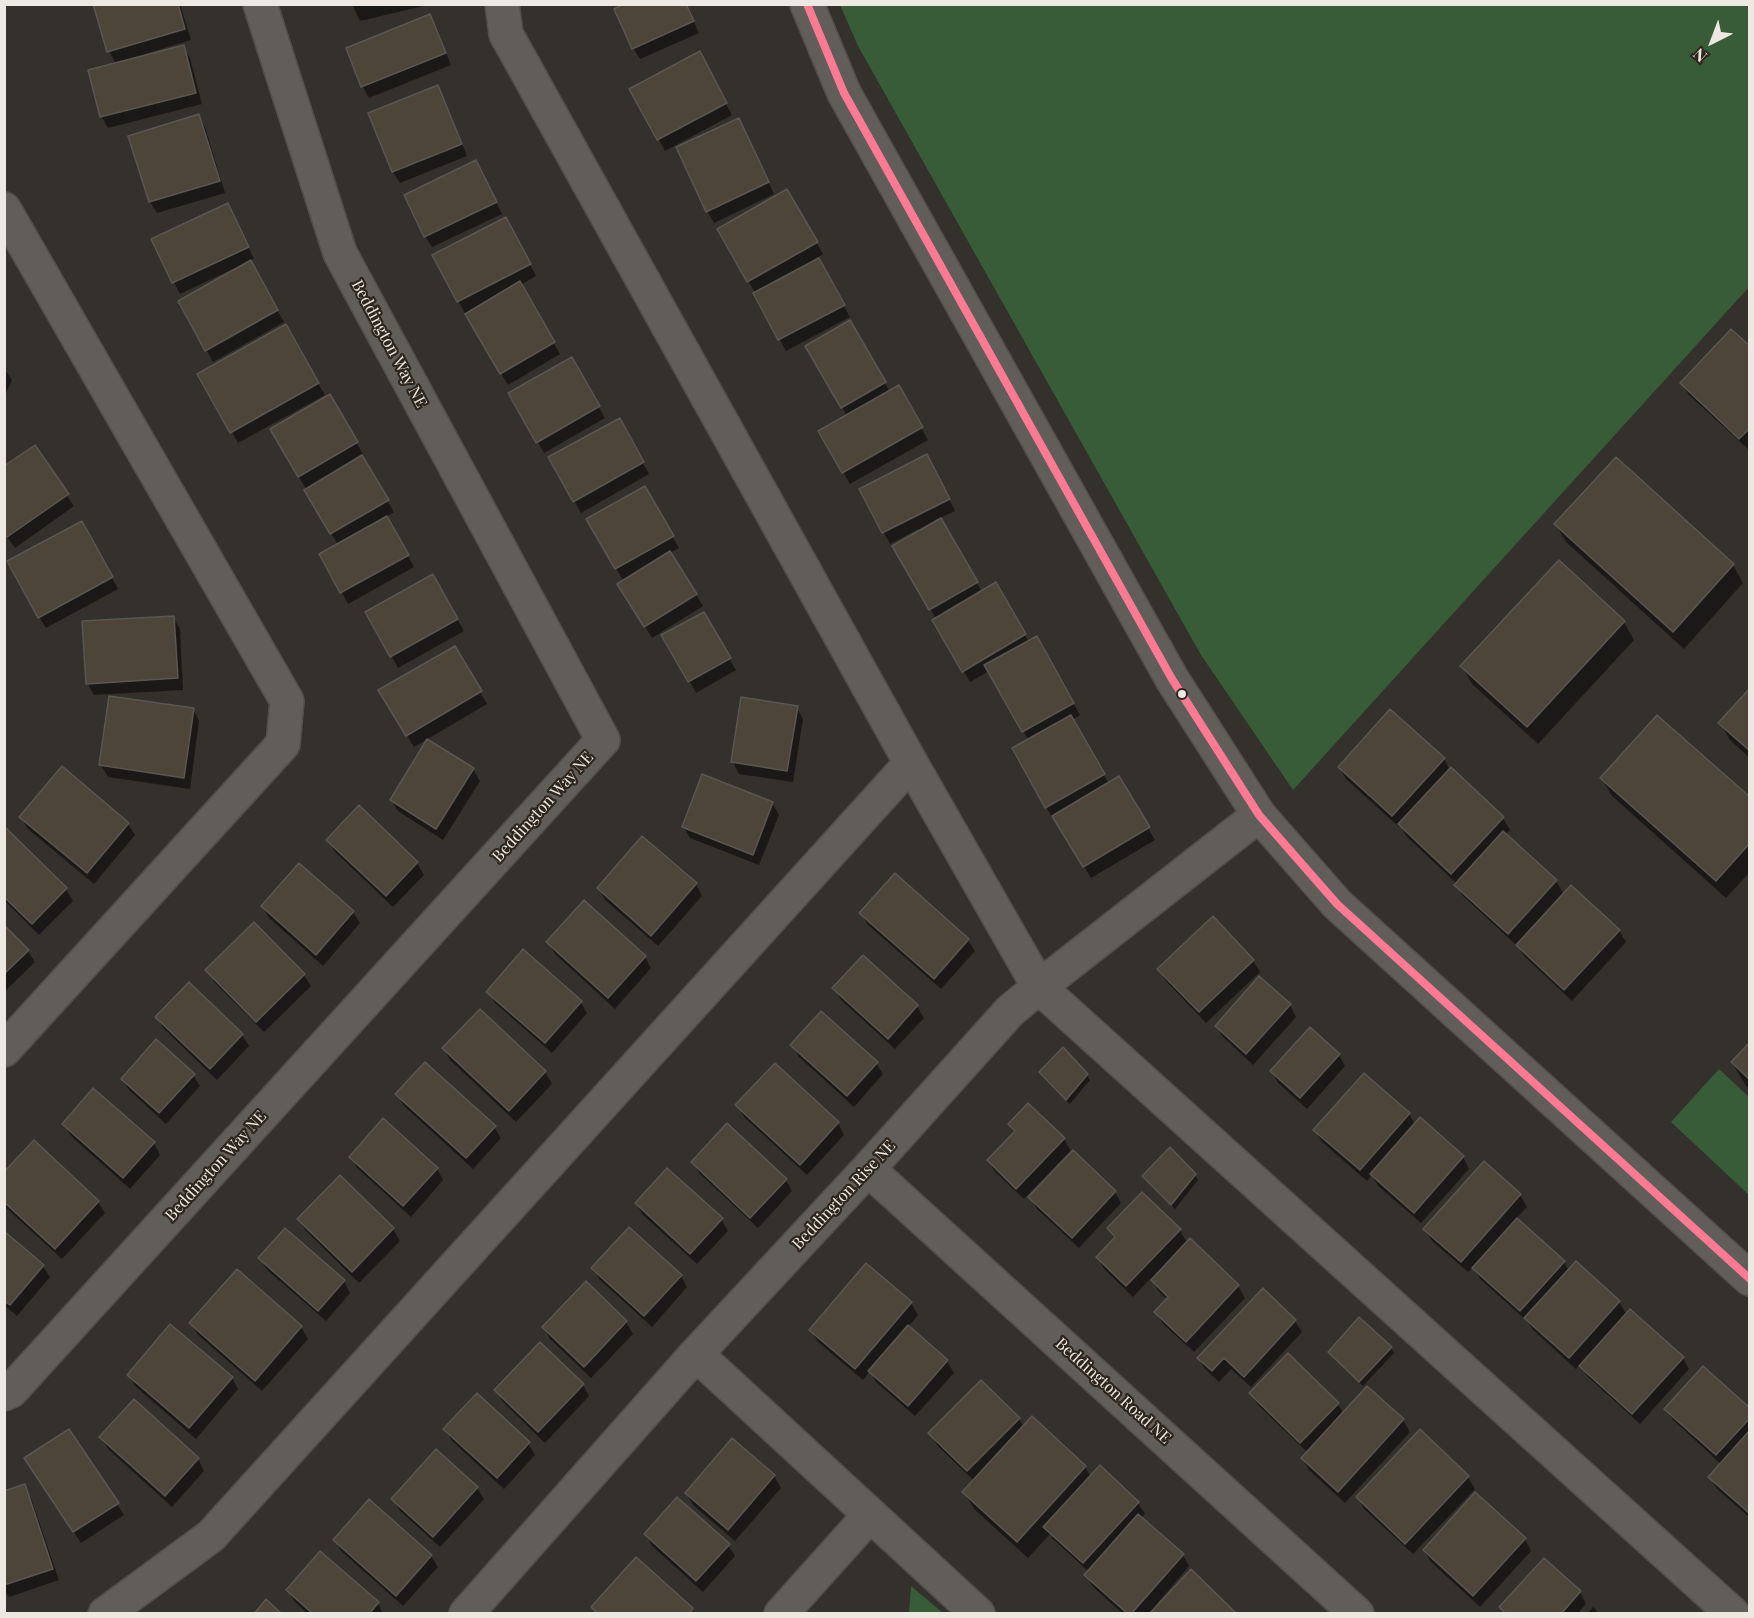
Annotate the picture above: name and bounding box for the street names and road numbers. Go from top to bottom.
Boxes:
street label: Beddington Way NE [347,277,431,411]
street label: Beddington Way NE [488,748,598,866]
street label: Beddington Way NE [161,1107,271,1225]
street label: Beddington Rise NE [788,1136,900,1254]
street label: Beddington Road NE [1051,1334,1175,1448]

